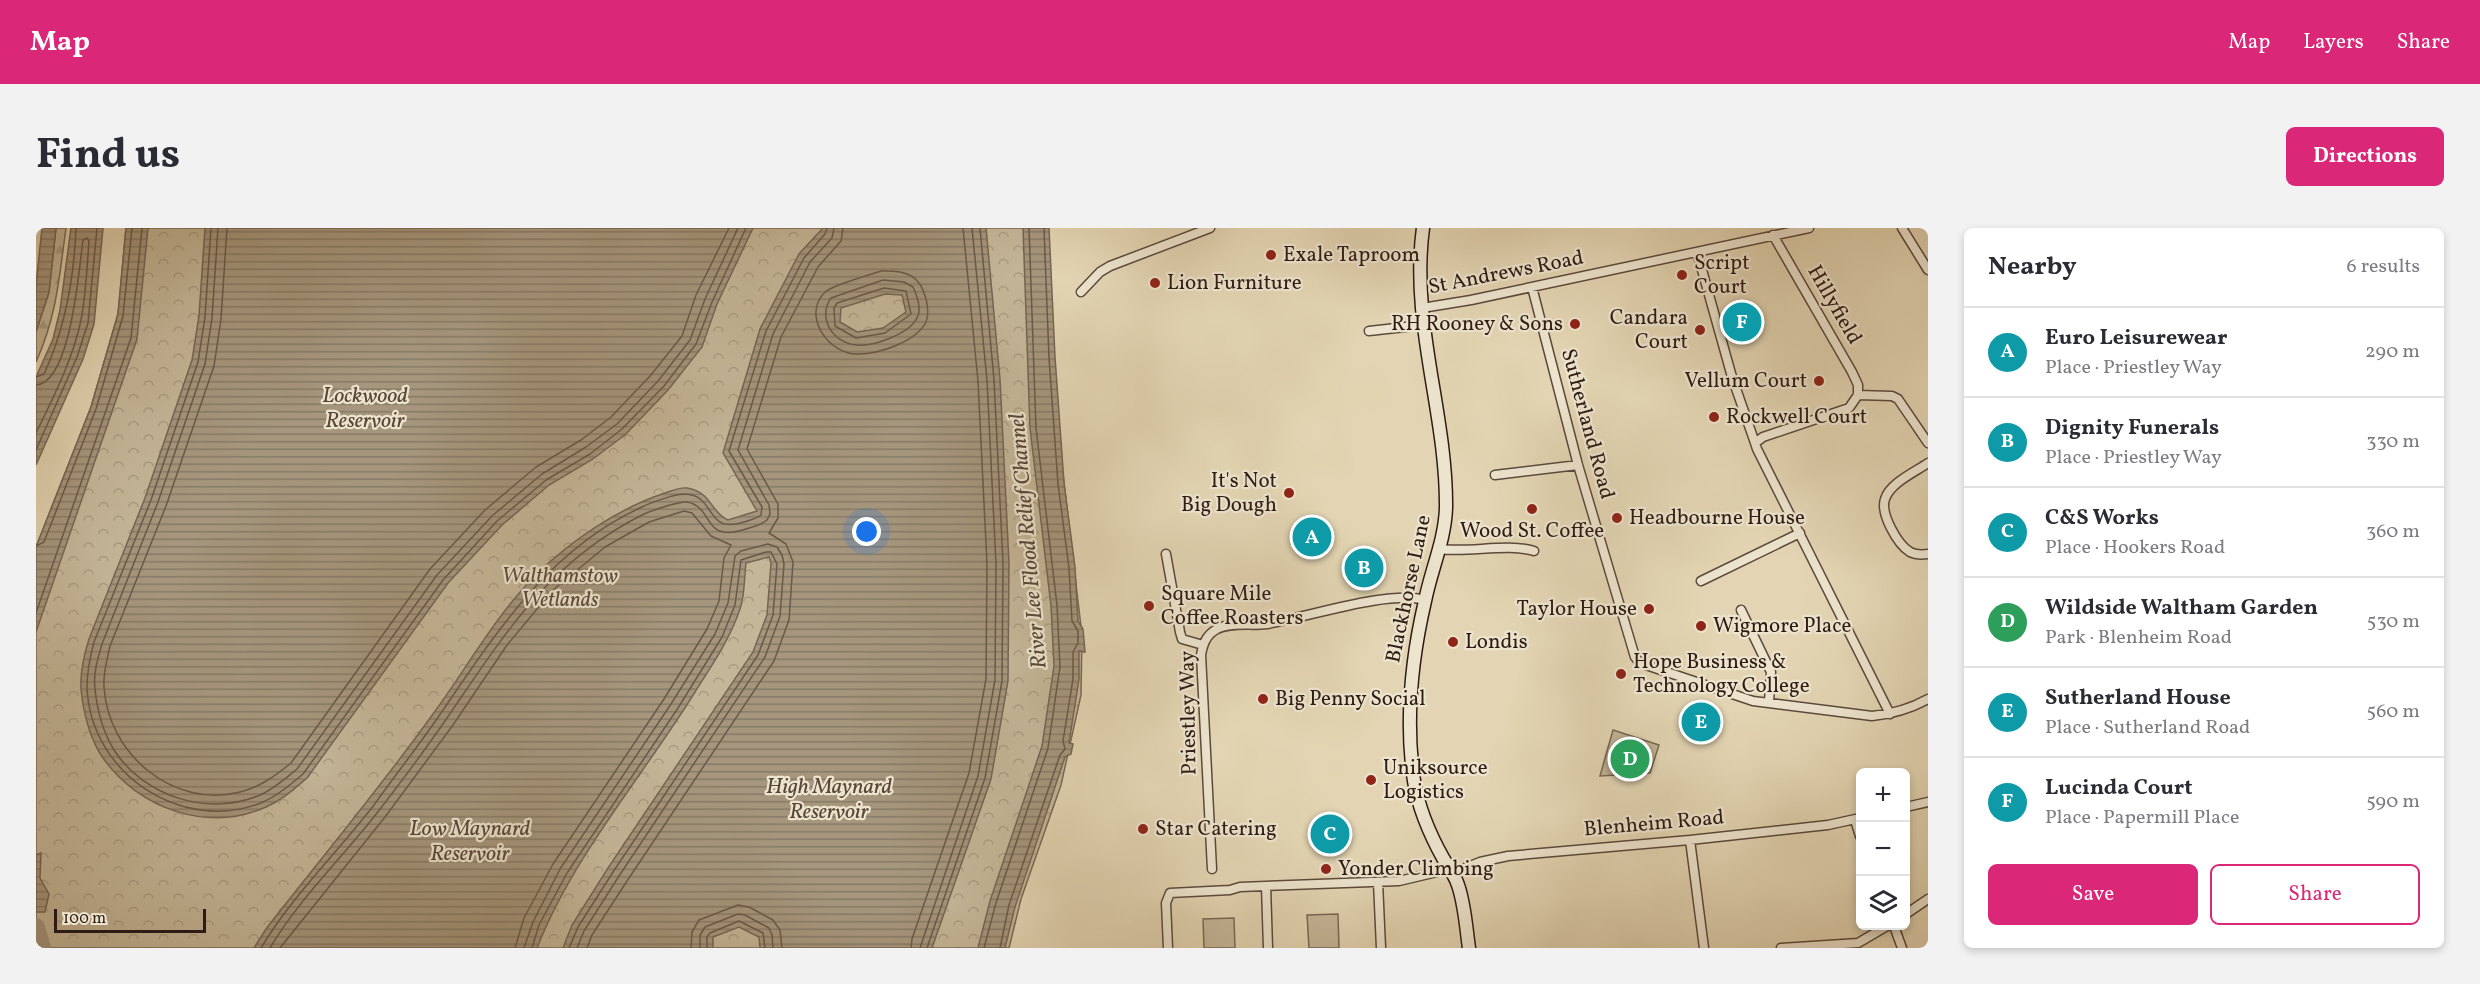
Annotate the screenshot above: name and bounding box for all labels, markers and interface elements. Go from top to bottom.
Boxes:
text: Map [30,23,90,62]
text: Map [2228,28,2270,57]
text: Layers [2303,28,2364,57]
text: Share [2397,28,2450,57]
text: Find us [36,127,180,186]
button: Directions [2286,127,2444,186]
place label: Exale Taproom [1283,241,1420,270]
street label: St Andrews Road [1426,244,1586,302]
marker: Exale Taproom [1264,248,1278,262]
place label: Script Court [1694,249,1750,302]
text: Nearby [1988,249,2077,285]
text: 6 results [2347,253,2420,281]
street label: Hillyfield [1800,260,1868,350]
marker: Script Court [1675,268,1689,282]
place label: Lion Furniture [1167,269,1302,298]
marker: Lion Furniture [1148,276,1162,290]
pin: F [1722,300,1762,344]
place label: Candara Court [1610,304,1688,357]
place label: RH Rooney & Sons [1391,310,1563,339]
marker: RH Rooney & Sons [1568,317,1582,331]
marker: Candara Court [1693,323,1707,337]
text: Euro Leisurewear [2045,323,2228,354]
text: A [2000,338,2015,366]
text: 290 m [2365,338,2420,366]
street label: Sutherland Road [1553,345,1621,503]
text: Place · Priestley Way [2045,354,2222,382]
place label: Vellum Court [1685,367,1807,396]
marker: Vellum Court [1812,374,1826,388]
water label: Lockwood Reservoir [322,381,408,437]
place label: Rockwell Court [1726,403,1867,432]
marker: Rockwell Court [1707,410,1721,424]
water label: River Lee Flood Relief Channel [1002,412,1056,670]
text: Dignity Funerals [2045,413,2219,444]
text: B [2001,428,2014,456]
text: 330 m [2366,428,2420,456]
text: Place · Priestley Way [2045,444,2222,472]
place label: It's Not Big Dough [1181,467,1277,520]
marker: It's Not Big Dough [1282,486,1296,500]
marker: Wood St. Coffee [1525,502,1539,516]
text: C&S Works [2045,503,2159,534]
place label: Headbourne House [1629,504,1805,533]
marker: Headbourne House [1610,511,1624,525]
street label: Blackhorse Lane [1379,512,1439,666]
pin: A [1292,514,1332,560]
your location [852,517,881,546]
place label: Wood St. Coffee [1460,517,1604,546]
text: C [2001,518,2014,546]
text: 360 m [2366,518,2420,546]
text: Place · Hookers Road [2045,534,2225,562]
pin: B [1344,546,1384,590]
park label: Walthamstow Wetlands [502,562,618,615]
place label: Square Mile Coffee Roasters [1161,580,1303,633]
text: Wildside Waltham Garden [2045,593,2318,624]
place label: Taylor House [1517,595,1637,624]
marker: Square Mile Coffee Roasters [1142,599,1156,613]
marker: Taylor House [1642,602,1656,616]
text: D [2000,608,2015,636]
text: 530 m [2367,608,2420,636]
place label: Wigmore Place [1713,612,1852,641]
marker: Wigmore Place [1694,619,1708,633]
text: Park · Blenheim Road [2045,624,2232,652]
place label: Londis [1465,628,1528,657]
marker: Londis [1446,635,1460,649]
place label: Hope Business & Technology College [1633,648,1810,701]
street label: Priestley Way [1173,650,1205,776]
marker: Hope Business & Technology College [1614,667,1628,681]
text: Sutherland House [2045,683,2231,714]
place label: Big Penny Social [1275,685,1425,714]
marker: Big Penny Social [1256,692,1270,706]
text: E [2001,698,2014,726]
text: 560 m [2367,698,2420,726]
pin: E [1682,700,1720,744]
text: Place · Sutherland Road [2045,714,2250,742]
pin: D [1610,736,1650,782]
place label: Uniksource Logistics [1383,754,1488,807]
map controls [1856,768,1910,930]
button: + [1856,768,1910,822]
water label: High Maynard Reservoir [766,772,892,828]
marker: Uniksource Logistics [1364,773,1378,787]
text: Lucinda Court [2045,773,2193,804]
text: F [2002,788,2013,816]
text: 590 m [2366,788,2420,816]
street label: Blenheim Road [1583,803,1725,845]
text: Place · Papermill Place [2045,804,2239,832]
pin: C [1310,812,1350,856]
water label: Low Maynard Reservoir [410,814,531,870]
place label: Star Catering [1155,815,1277,844]
marker: Star Catering [1136,822,1150,836]
button: − [1856,822,1910,876]
place label: Yonder Climbing [1338,855,1494,884]
marker: Yonder Climbing [1319,862,1333,876]
button: Save [1988,864,2198,925]
button: Share [2210,864,2420,925]
button: layers [1856,876,1910,930]
scale bar [54,906,206,934]
text: 100 m [63,908,106,930]

